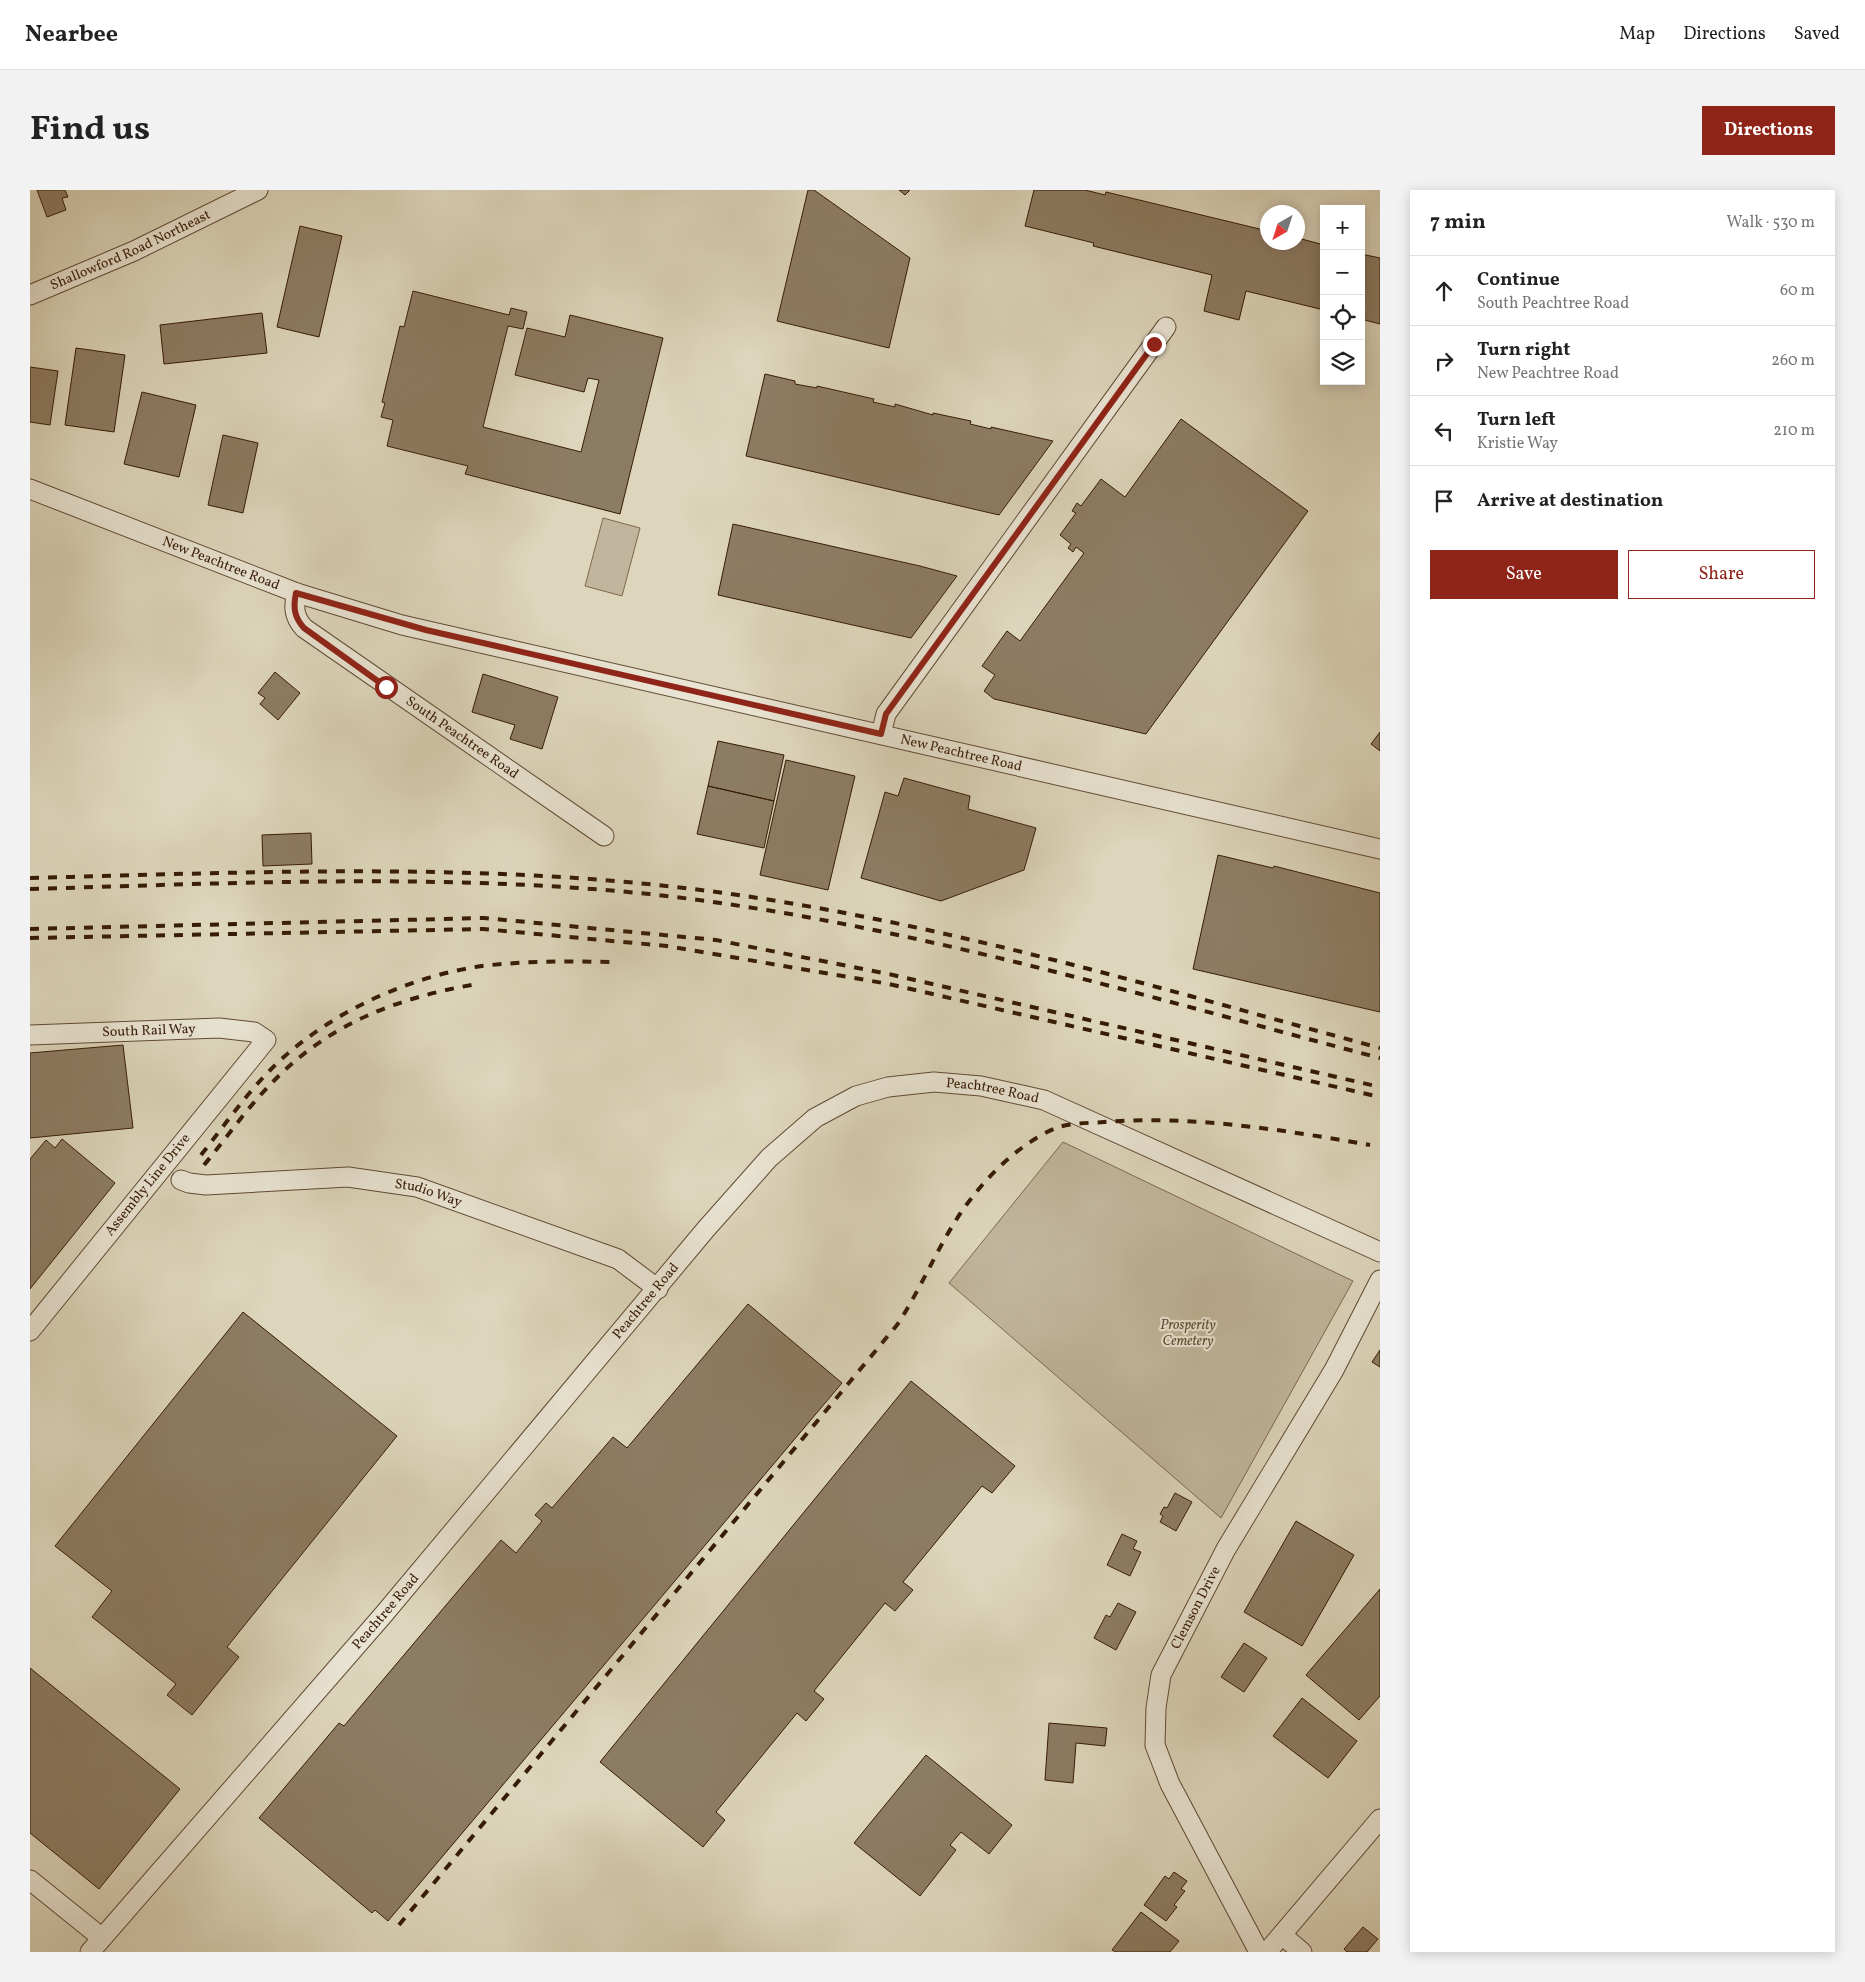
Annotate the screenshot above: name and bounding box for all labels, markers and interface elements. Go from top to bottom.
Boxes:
text: Nearbee [25,18,118,52]
text: Map [1619,22,1655,47]
text: Directions [1683,22,1766,47]
text: Saved [1794,22,1840,47]
text: Find us [30,106,150,154]
button: Directions [1702,106,1835,155]
street label: Shallowford Road Northeast [47,205,214,295]
north arrow [1260,205,1305,250]
map controls [1320,205,1365,385]
button: + [1320,205,1365,250]
text: 7 min [1430,208,1486,237]
text: Walk · 530 m [1727,212,1815,234]
button: − [1320,250,1365,295]
text: Continue [1477,267,1560,293]
icon: ahead [1430,277,1458,305]
text: 60 m [1780,280,1815,302]
text: South Peachtree Road [1477,293,1629,315]
button: locate [1320,295,1365,340]
route end [1143,333,1166,356]
text: Turn right [1477,337,1570,363]
button: layers [1320,340,1365,385]
icon: right [1430,347,1458,375]
text: 260 m [1771,350,1815,372]
text: New Peachtree Road [1477,363,1619,385]
text: Turn left [1477,407,1556,433]
icon: left [1430,417,1458,445]
text: 210 m [1773,420,1815,442]
text: Kristie Way [1477,433,1558,455]
icon: arrive [1430,487,1458,515]
text: Arrive at destination [1477,488,1663,514]
street label: New Peachtree Road [160,532,283,595]
button: Save [1430,550,1618,599]
button: Share [1628,550,1815,599]
route start [375,676,398,699]
street label: South Peachtree Road [402,692,522,784]
street label: New Peachtree Road [898,730,1024,776]
street label: South Rail Way [102,1019,197,1042]
street label: Peachtree Road [945,1074,1041,1108]
street label: Assembly Line Drive [101,1130,195,1240]
street label: Studio Way [393,1174,465,1212]
street label: Peachtree Road [608,1259,683,1343]
park label: Prosperity Cemetery [1160,1316,1216,1351]
street label: Clemson Drive [1166,1563,1225,1653]
street label: Peachtree Road [348,1569,424,1654]

